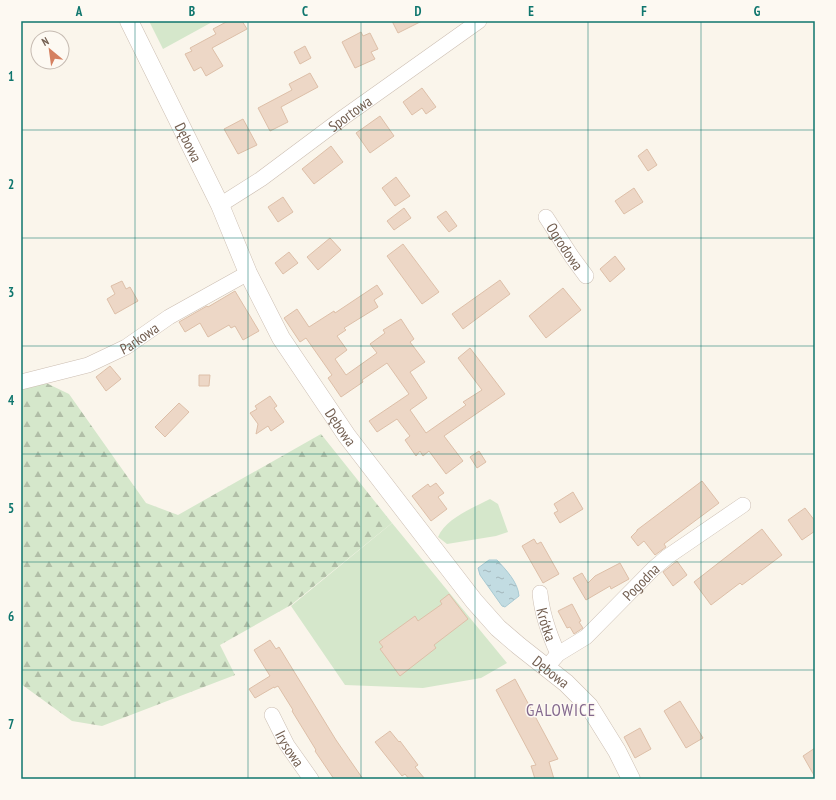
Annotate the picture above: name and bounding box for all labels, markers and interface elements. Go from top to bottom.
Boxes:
text: A [75,3,83,20]
text: B [189,3,195,20]
text: C [302,3,308,20]
text: D [415,3,422,20]
text: E [528,3,534,20]
text: F [641,3,647,20]
text: G [754,3,761,20]
north arrow [30,30,70,70]
text: N [39,34,51,49]
text: 1 [8,68,14,85]
street label: Sportowa [324,91,375,135]
street label: Dębowa [171,119,207,165]
text: 2 [8,176,14,193]
street label: Ogrodowa [543,219,588,274]
text: 3 [8,284,14,301]
street label: Parkowa [117,318,162,358]
text: 4 [8,392,15,409]
street label: Dębowa [321,404,361,450]
text: 5 [8,500,14,517]
street label: Pogodna [618,559,663,604]
street label: Krótka [533,606,561,644]
text: 6 [8,608,14,625]
street label: Dębowa [529,651,574,692]
district label: GALOWICE [526,699,596,721]
text: 7 [8,716,14,733]
street label: Irysowa [272,727,309,770]

